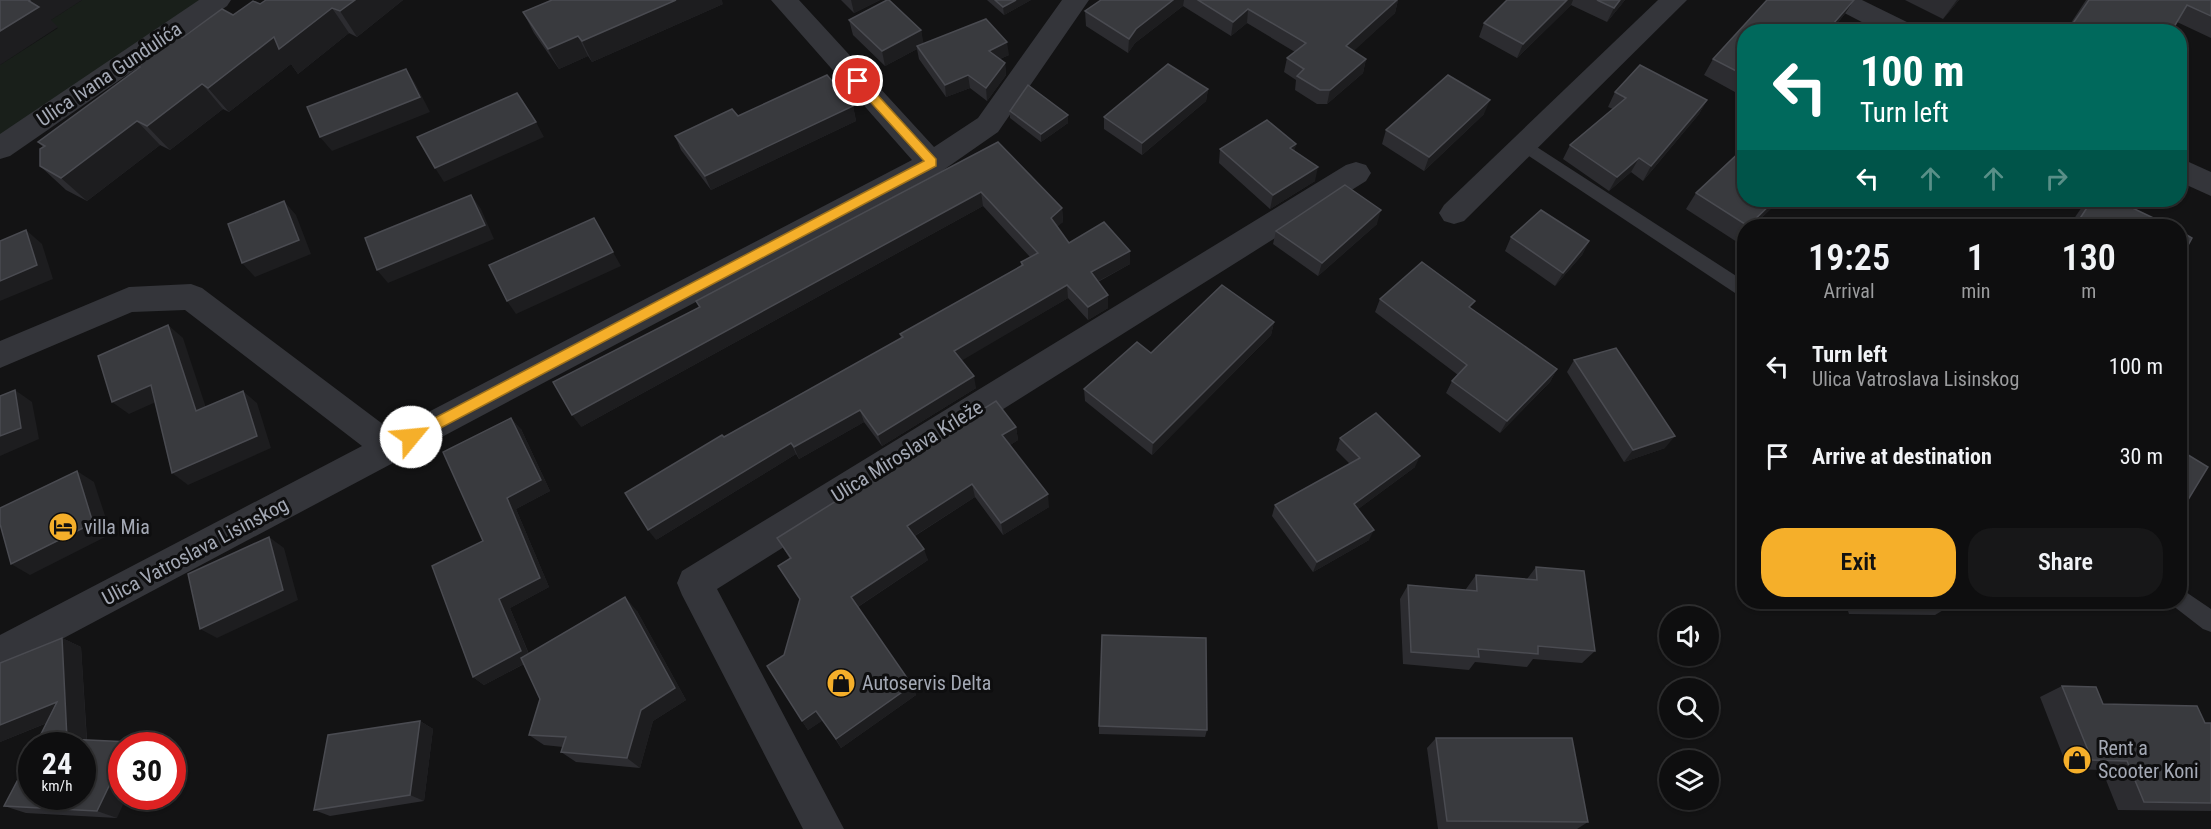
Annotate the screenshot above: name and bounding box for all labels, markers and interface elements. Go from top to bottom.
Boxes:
street label: Ulica Ivana Gundulića [32,17,186,131]
text: 100 m [1860,47,1965,96]
icon: left [1761,48,1839,126]
pin [832,55,883,106]
icon: arrive [841,64,874,97]
text: Turn left [1860,97,1949,129]
icon: left [1851,162,1884,195]
icon: ahead [1914,162,1947,195]
icon: ahead [1977,162,2010,195]
icon: right [2040,162,2073,195]
text: 19:25 [1808,237,1890,279]
text: 1 [1967,237,1985,279]
text: 130 [2062,237,2116,279]
text: Arrival [1824,279,1875,303]
text: min [1961,279,1990,303]
text: m [2081,279,2096,303]
text: Turn left [1812,342,1887,367]
icon: left [1761,350,1794,383]
text: 100 m [2109,354,2163,379]
text: Ulica Vatroslava Lisinskog [1812,367,2019,391]
street label: Ulica Miroslava Krleže [827,395,987,507]
position arrow [379,405,443,469]
icon: arrive [1761,440,1794,473]
text: Arrive at destination [1812,444,1992,469]
text: 30 m [2120,444,2163,469]
street label: Ulica Vatroslava Lisinskog [98,492,292,610]
hotel icon: villa Mia [47,511,79,543]
place label: villa Mia [84,515,150,539]
button: Exit [1761,528,1956,597]
button: Share [1968,528,2163,597]
map controls [1659,606,1719,810]
button: sound [1659,606,1719,666]
shop icon: Autoservis Delta [825,667,857,699]
place label: Autoservis Delta [862,671,991,695]
button: search [1659,678,1719,738]
speed limit sign: 30 [108,732,186,810]
place label: Rent a Scooter Koni [2098,736,2199,783]
shop icon: Rent a Scooter Koni [2061,744,2093,776]
text: 24 [42,746,72,781]
button: layers [1659,750,1719,810]
text: km/h [42,777,72,795]

